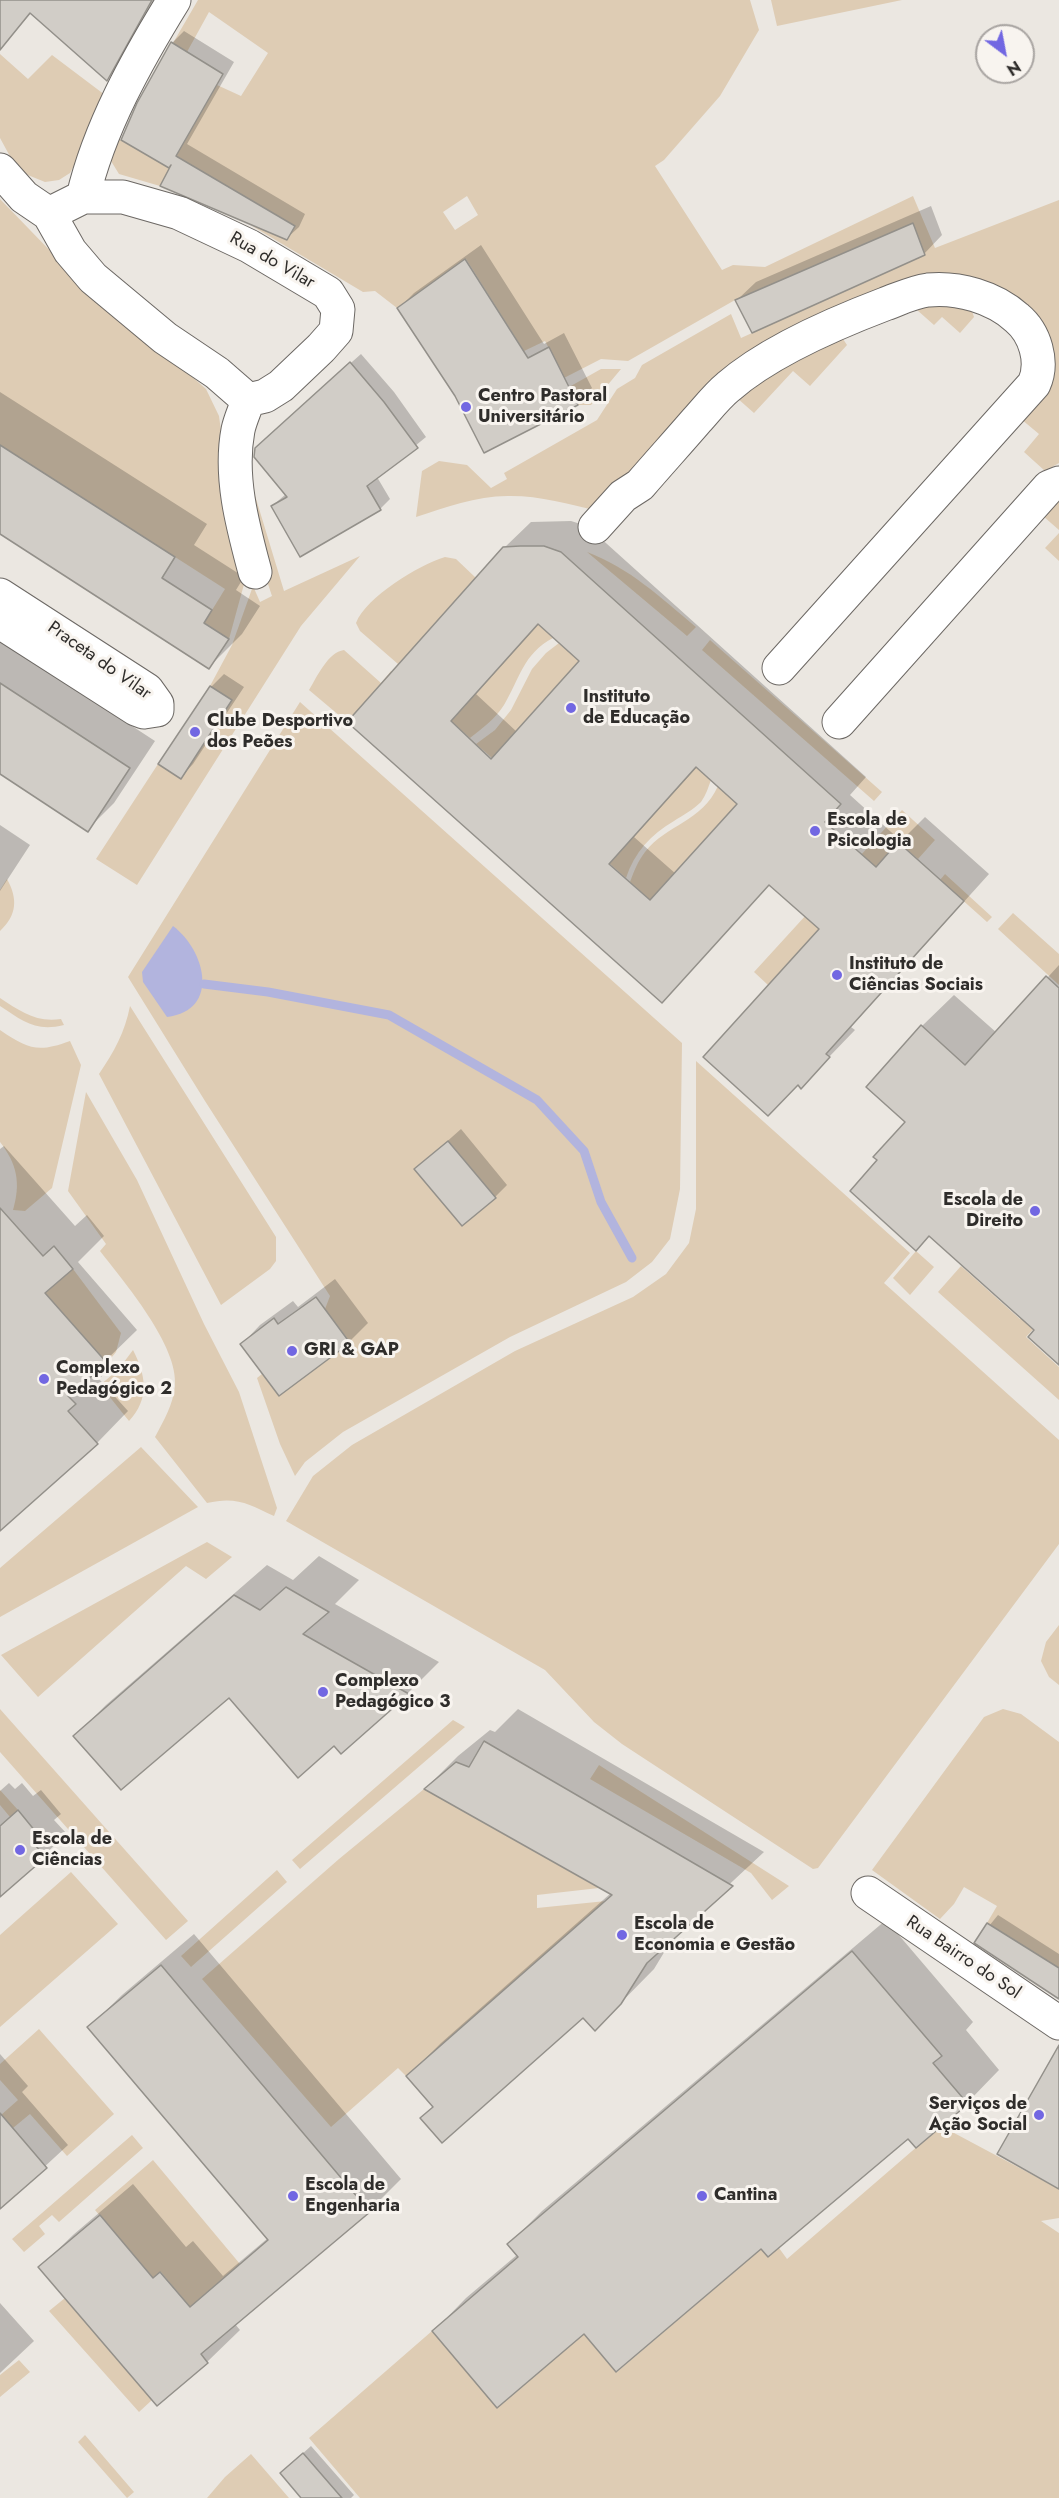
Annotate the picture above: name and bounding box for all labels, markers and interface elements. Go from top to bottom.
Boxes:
north arrow [975,24,1035,84]
text: N [1002,55,1025,81]
street label: Rua do Vilar [226,228,318,294]
place label: Centro Pastoral Universitário [478,386,607,428]
marker: Centro Pastoral Universitário [459,400,473,414]
street label: Praceta do Vilar [43,617,155,705]
place label: Instituto de Educação [583,687,690,730]
marker: Instituto de Educação [564,701,578,715]
place label: Clube Desportivo dos Peões [207,711,353,754]
marker: Clube Desportivo dos Peões [188,725,202,739]
place label: Escola de Psicologia [827,810,911,852]
marker: Escola de Psicologia [808,824,822,838]
place label: Instituto de Ciências Sociais [849,954,983,996]
marker: Instituto de Ciências Sociais [830,968,844,982]
place label: Escola de Direito [943,1190,1023,1232]
marker: Escola de Direito [1028,1204,1042,1218]
place label: GRI & GAP [304,1340,399,1362]
marker: GRI & GAP [285,1344,299,1358]
place label: Complexo Pedagógico 2 [56,1358,172,1400]
marker: Complexo Pedagógico 2 [37,1372,51,1386]
place label: Complexo Pedagógico 3 [335,1671,450,1714]
marker: Complexo Pedagógico 3 [316,1685,330,1699]
place label: Escola de Ciências [32,1829,112,1872]
marker: Escola de Ciências [13,1843,27,1857]
street label: Rua Bairro do Sol [902,1912,1024,2004]
place label: Escola de Economia e Gestão [634,1914,795,1956]
marker: Escola de Economia e Gestão [615,1928,629,1942]
place label: Serviços de Ação Social [929,2094,1027,2136]
marker: Serviços de Ação Social [1032,2108,1046,2122]
place label: Escola de Engenharia [305,2175,400,2218]
place label: Cantina [714,2185,777,2207]
marker: Escola de Engenharia [286,2189,300,2203]
marker: Cantina [695,2189,709,2203]

